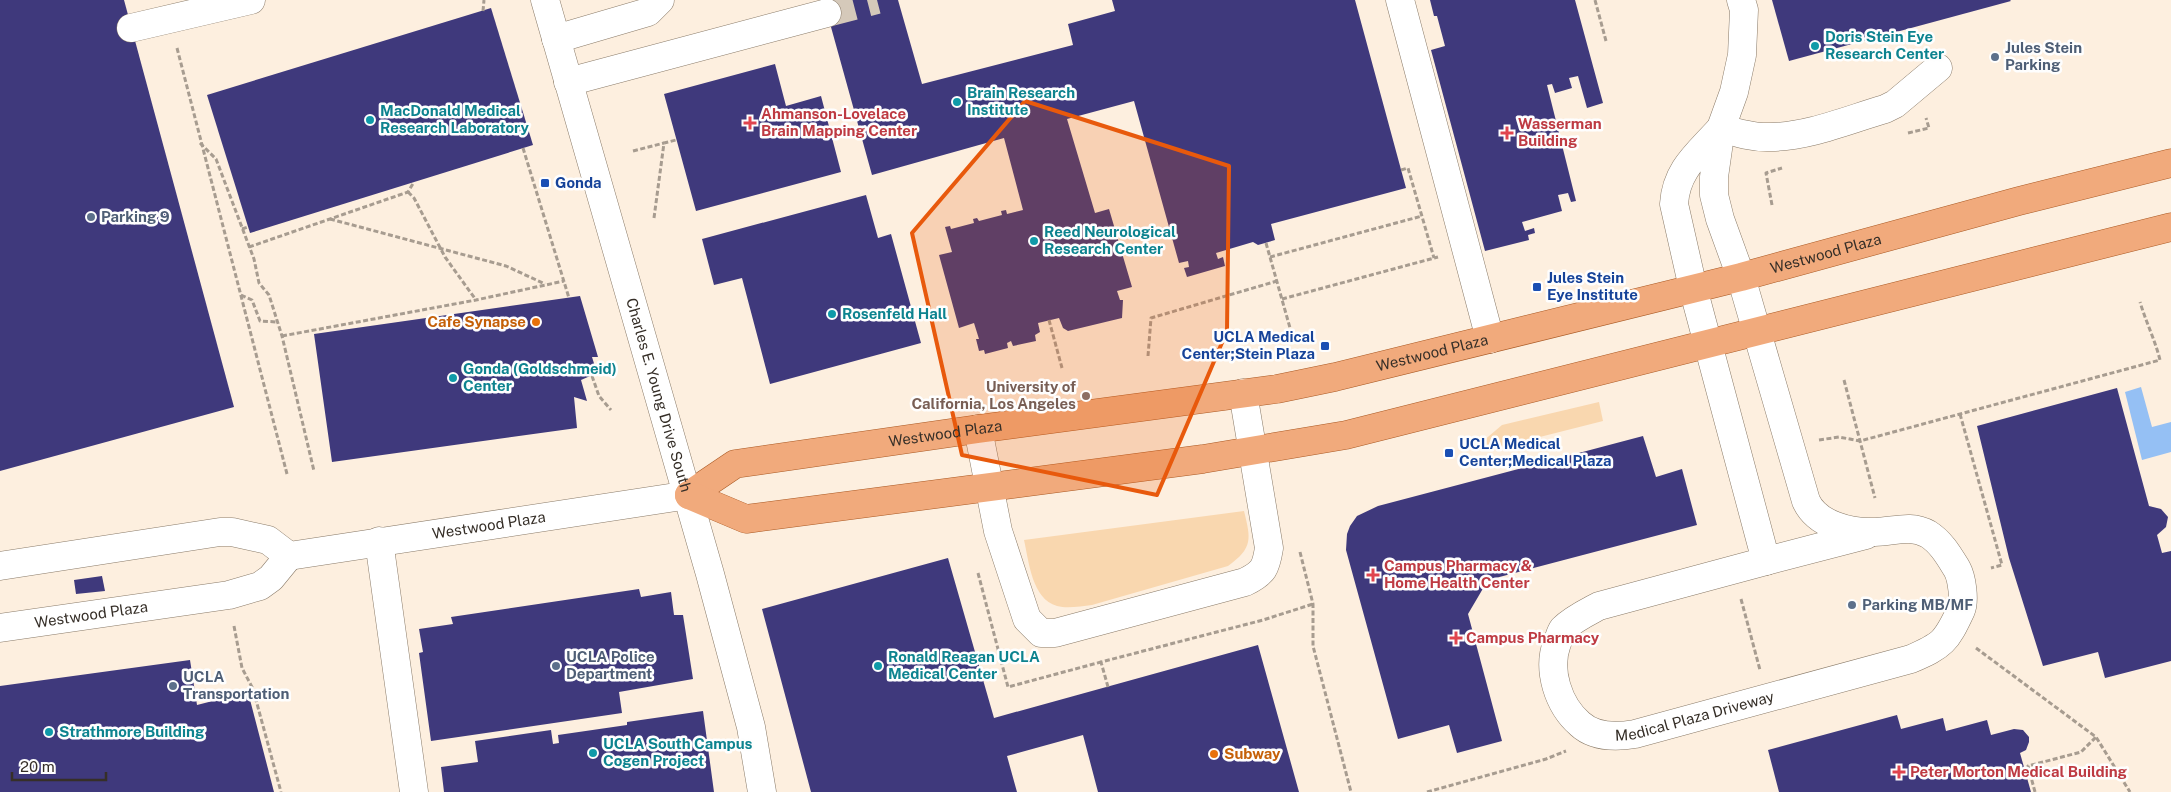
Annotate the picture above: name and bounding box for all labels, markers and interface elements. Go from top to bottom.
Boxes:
place label: Doris Stein Eye Research Center [1825,28,1944,62]
place label: Jules Stein Parking [2005,39,2082,73]
marker: Doris Stein Eye Research Center [1809,40,1821,52]
marker: Jules Stein Parking [1989,51,2001,63]
place label: Brain Research Institute [967,84,1075,118]
marker: Brain Research Institute [951,96,963,108]
place label: MacDonald Medical Research Laboratory [380,102,529,136]
place label: Ahmanson-Lovelace Brain Mapping Center [761,105,917,139]
marker: MacDonald Medical Research Laboratory [364,114,376,126]
place label: Wasserman Building [1518,115,1602,149]
marker: Ahmanson-Lovelace Brain Mapping Center [743,116,757,130]
marker: Wasserman Building [1500,126,1514,140]
place label: Gonda [555,174,602,191]
marker: Gonda [539,177,551,189]
place label: Parking 9 [101,208,170,225]
marker: Parking 9 [85,211,97,223]
place label: Reed Neurological Research Center [1044,223,1176,257]
street label: Westwood Plaza [1768,230,1883,277]
marker: Reed Neurological Research Center [1028,235,1040,247]
place label: Jules Stein Eye Institute [1547,269,1638,303]
marker: Jules Stein Eye Institute [1531,281,1543,293]
street label: Charles E. Young Drive South [623,296,695,494]
place label: Rosenfeld Hall [842,305,947,322]
marker: Rosenfeld Hall [826,308,838,320]
place label: Cafe Synapse [427,313,526,330]
marker: Cafe Synapse [530,316,542,328]
place label: UCLA Medical Center;Stein Plaza [1182,328,1315,362]
street label: Westwood Plaza [1375,331,1490,375]
marker: UCLA Medical Center;Stein Plaza [1319,340,1331,352]
place label: Gonda (Goldschmeid) Center [463,360,617,394]
marker: Gonda (Goldschmeid) Center [447,372,459,384]
place label: University of California, Los Angeles [911,378,1076,412]
marker: University of California, Los Angeles [1080,390,1092,402]
street label: Westwood Plaza [887,417,1003,450]
place label: UCLA Medical Center;Medical Plaza [1459,435,1612,469]
marker: UCLA Medical Center;Medical Plaza [1443,447,1455,459]
street label: Westwood Plaza [431,508,547,542]
place label: Campus Pharmacy & Home Health Center [1384,557,1533,591]
marker: Campus Pharmacy & Home Health Center [1366,568,1380,582]
place label: Parking MB/MF [1862,596,1973,613]
street label: Westwood Plaza [33,598,149,631]
marker: Parking MB/MF [1846,599,1858,611]
place label: Campus Pharmacy [1466,629,1600,646]
marker: Campus Pharmacy [1450,632,1462,644]
place label: UCLA Police Department [566,648,655,682]
place label: Ronald Reagan UCLA Medical Center [888,648,1040,682]
marker: UCLA Police Department [550,660,562,672]
marker: Ronald Reagan UCLA Medical Center [872,660,884,672]
place label: UCLA Transportation [183,668,289,702]
marker: UCLA Transportation [167,680,179,692]
street label: Medical Plaza Driveway [1614,688,1776,744]
place label: Strathmore Building [59,723,205,740]
marker: Strathmore Building [43,726,55,738]
place label: UCLA South Campus Cogen Project [603,735,753,769]
place label: Subway [1224,745,1281,762]
marker: UCLA South Campus Cogen Project [587,747,599,759]
marker: Subway [1208,748,1220,760]
scale bar [12,750,106,782]
text: 20 m [20,758,55,775]
place label: Peter Morton Medical Building [1910,763,2128,780]
marker: Peter Morton Medical Building [1892,765,1906,779]

